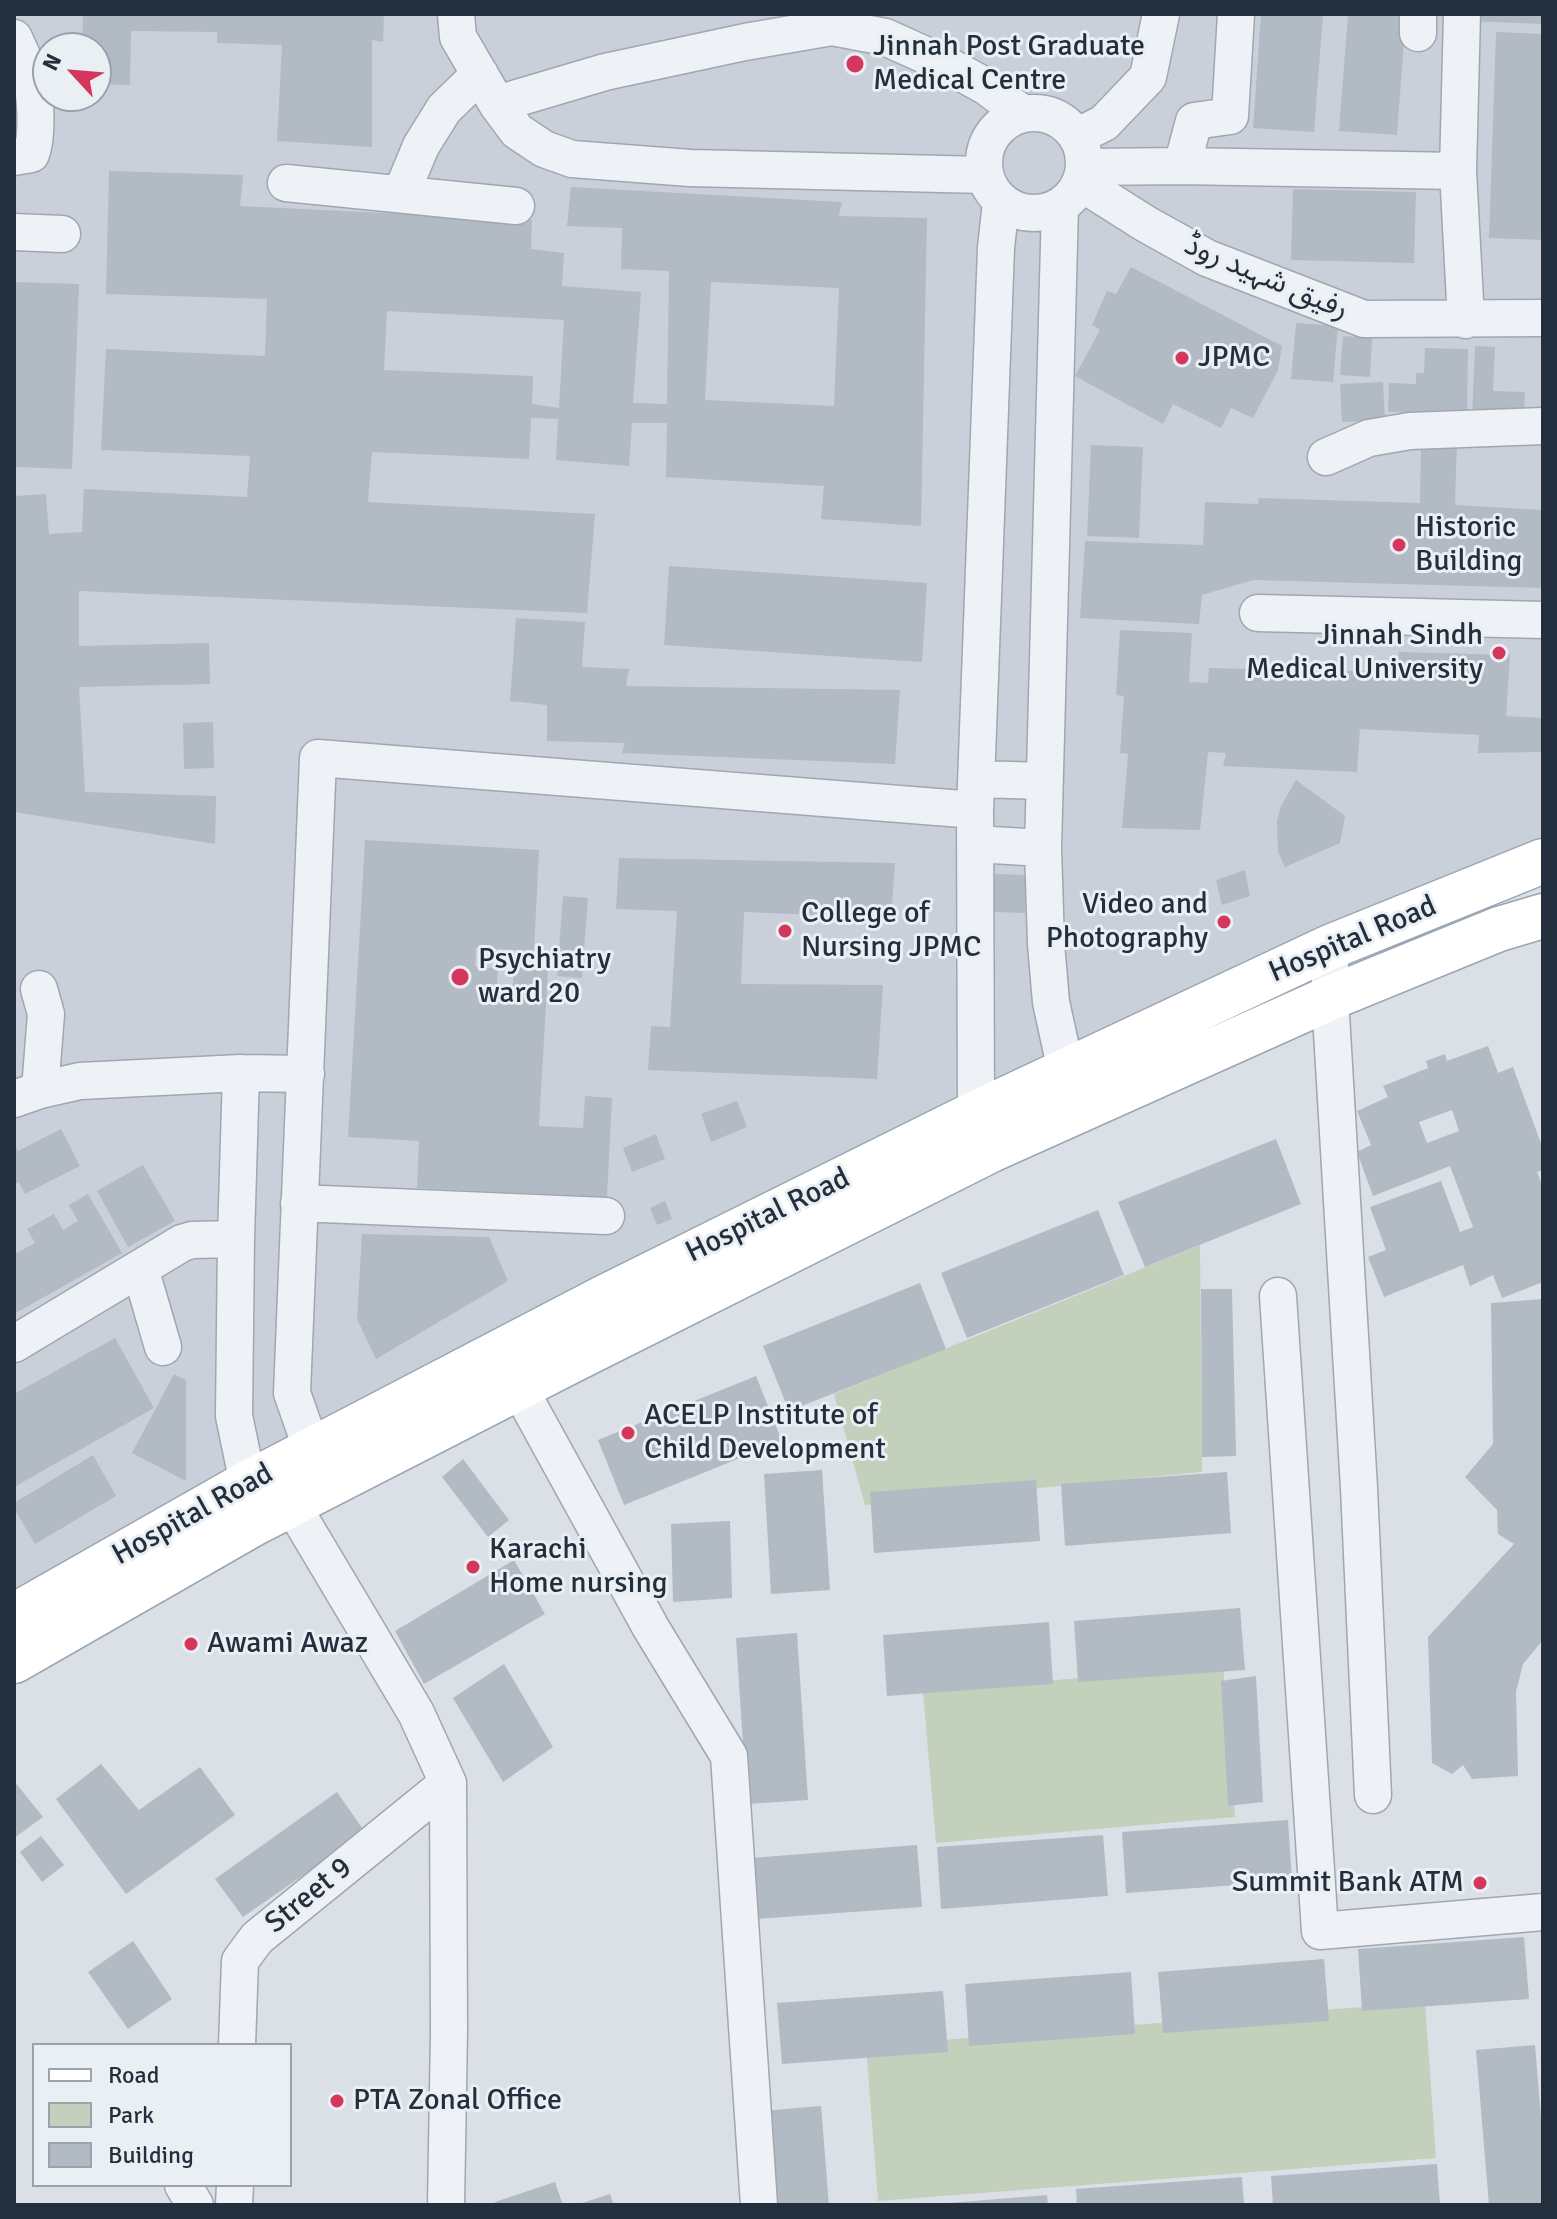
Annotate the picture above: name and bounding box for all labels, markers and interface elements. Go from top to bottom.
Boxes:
place label: Jinnah Post Graduate Medical Centre [873,29,1145,100]
north arrow [32,32,112,112]
text: N [36,49,67,75]
marker: Jinnah Post Graduate Medical Centre [844,53,866,75]
street label: رفیق شہید روڈ [1179,227,1353,329]
place label: JPMC [1198,340,1270,376]
marker: JPMC [1173,349,1191,367]
place label: Historic Building [1415,510,1522,580]
marker: Historic Building [1390,536,1408,554]
place label: Jinnah Sindh Medical University [1246,618,1483,688]
marker: Jinnah Sindh Medical University [1490,644,1508,662]
place label: Video and Photography [1046,887,1208,958]
street label: Hospital Road [1264,889,1442,991]
place label: College of Nursing JPMC [801,896,981,966]
marker: Video and Photography [1215,913,1233,931]
marker: College of Nursing JPMC [776,922,794,940]
place label: Psychiatry ward 20 [478,942,611,1012]
marker: Psychiatry ward 20 [449,966,471,988]
street label: Hospital Road [680,1161,856,1271]
place label: ACELP Institute of Child Development [644,1398,886,1468]
marker: ACELP Institute of Child Development [619,1424,637,1442]
street label: Hospital Road [106,1456,280,1574]
place label: Karachi Home nursing [489,1532,668,1602]
marker: Karachi Home nursing [464,1558,482,1576]
place label: Awami Awaz [207,1626,368,1662]
marker: Awami Awaz [182,1635,200,1653]
street label: Street 9 [258,1850,360,1942]
place label: Summit Bank ATM [1232,1865,1464,1901]
marker: Summit Bank ATM [1471,1874,1489,1892]
legend [32,2043,292,2187]
text: Road [108,2060,159,2090]
place label: PTA Zonal Office [353,2083,562,2119]
marker: PTA Zonal Office [328,2092,346,2110]
text: Park [108,2100,154,2130]
text: Building [108,2140,194,2170]

